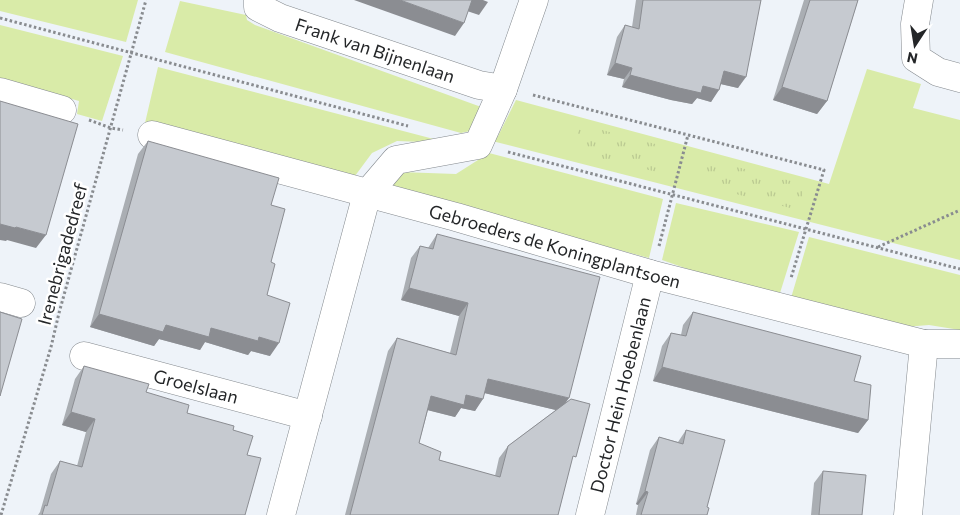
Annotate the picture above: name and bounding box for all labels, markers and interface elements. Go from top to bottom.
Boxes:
street label: Frank van Bijnenlaan [292,13,458,87]
north arrow [890,20,940,70]
text: N [905,49,919,68]
street label: Irenebrigadedreef [32,180,92,327]
street label: Gebroeders de Koningplantsoen [427,199,683,292]
street label: Doctor Hein Hoebenlaan [585,294,655,495]
street label: Groelslaan [151,364,241,408]

